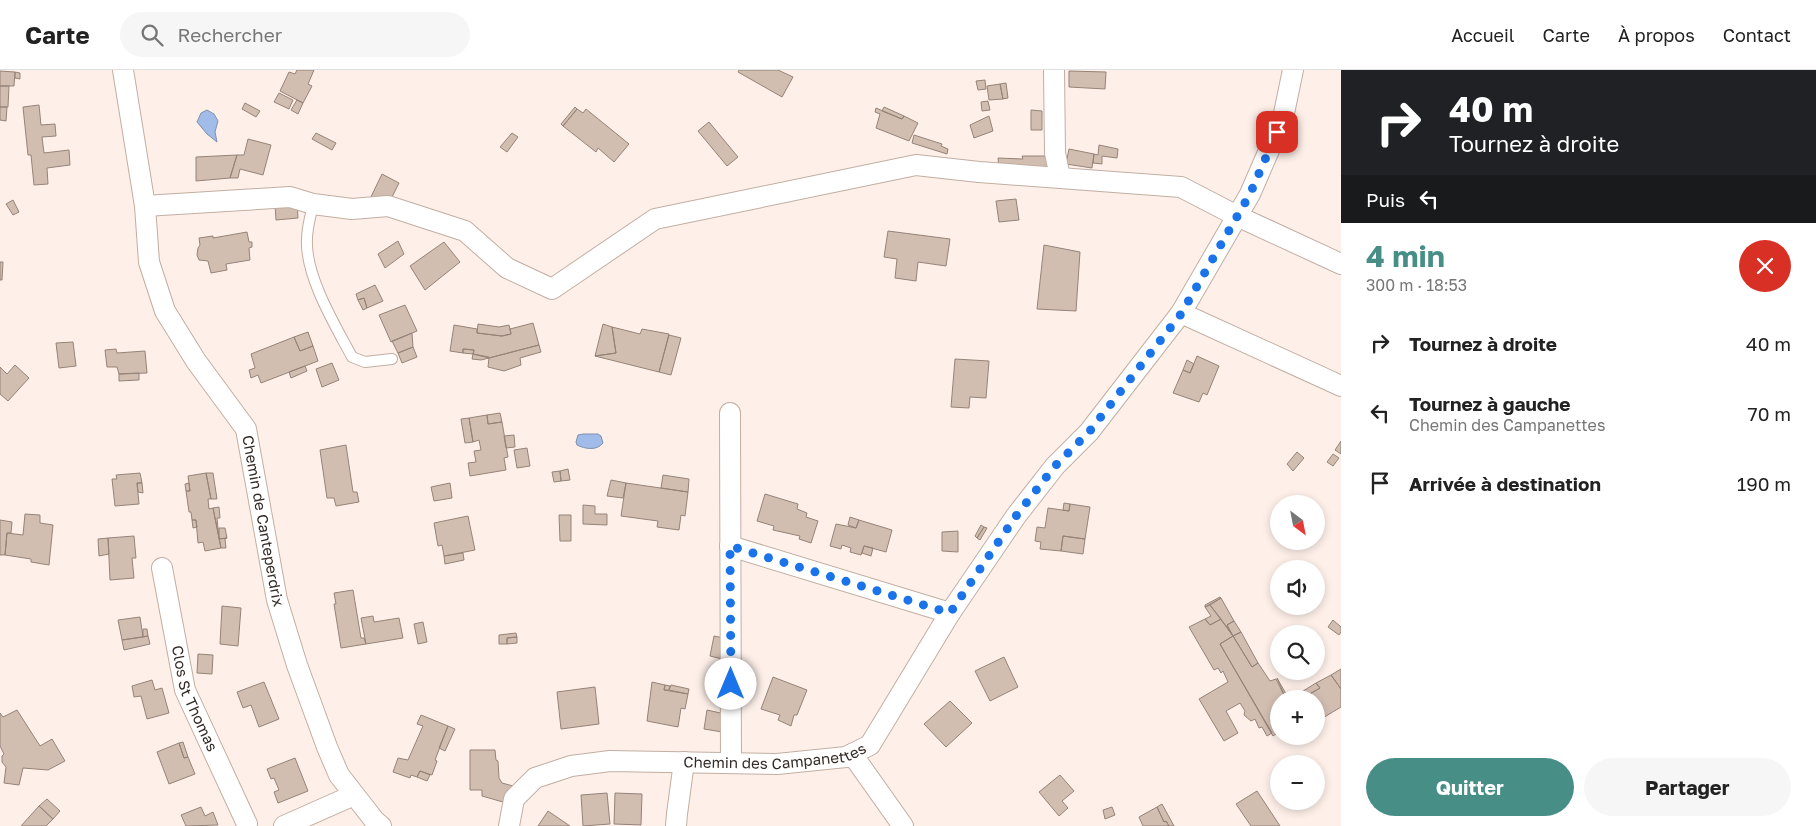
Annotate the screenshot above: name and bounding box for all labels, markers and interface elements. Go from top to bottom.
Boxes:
search box [120,12,470,57]
text: Carte [25,20,90,49]
icon: search [138,21,166,49]
text: Rechercher [178,23,282,46]
text: Accueil [1451,24,1515,46]
text: Carte [1543,24,1590,46]
text: À propos [1618,24,1695,46]
text: Contact [1723,24,1791,46]
text: 40 m [1449,88,1533,130]
icon: right [1366,90,1431,155]
pin [1256,111,1298,153]
icon: arrive [1263,118,1291,146]
text: Tournez à droite [1449,130,1619,157]
icon: left [1415,185,1443,213]
text: Puis [1366,188,1405,211]
text: 4 min [1366,238,1445,274]
button: close [1739,240,1791,292]
text: 300 m · 18:53 [1366,275,1467,295]
icon: right [1366,329,1394,357]
text: Tournez à droite [1409,332,1557,355]
text: 40 m [1746,332,1791,355]
text: Tournez à gauche [1409,392,1570,415]
icon: left [1366,399,1394,427]
text: 70 m [1748,402,1791,425]
text: Chemin des Campanettes [1409,415,1605,435]
street label: Chemin de Canteperdrix [239,434,288,608]
icon: arrive [1366,469,1394,497]
text: Arrivée à destination [1409,472,1601,495]
text: 190 m [1737,472,1791,495]
north arrow [1270,495,1325,550]
map controls [1270,495,1325,810]
button: sound [1270,560,1325,615]
button: search [1270,625,1325,680]
street label: Clos St Thomas [169,644,222,754]
position arrow [704,657,756,709]
button: + [1270,690,1325,745]
street label: Chemin des Campanettes [683,738,869,772]
button: − [1270,755,1325,810]
button: Quitter [1366,758,1574,816]
button: Partager [1584,758,1791,816]

